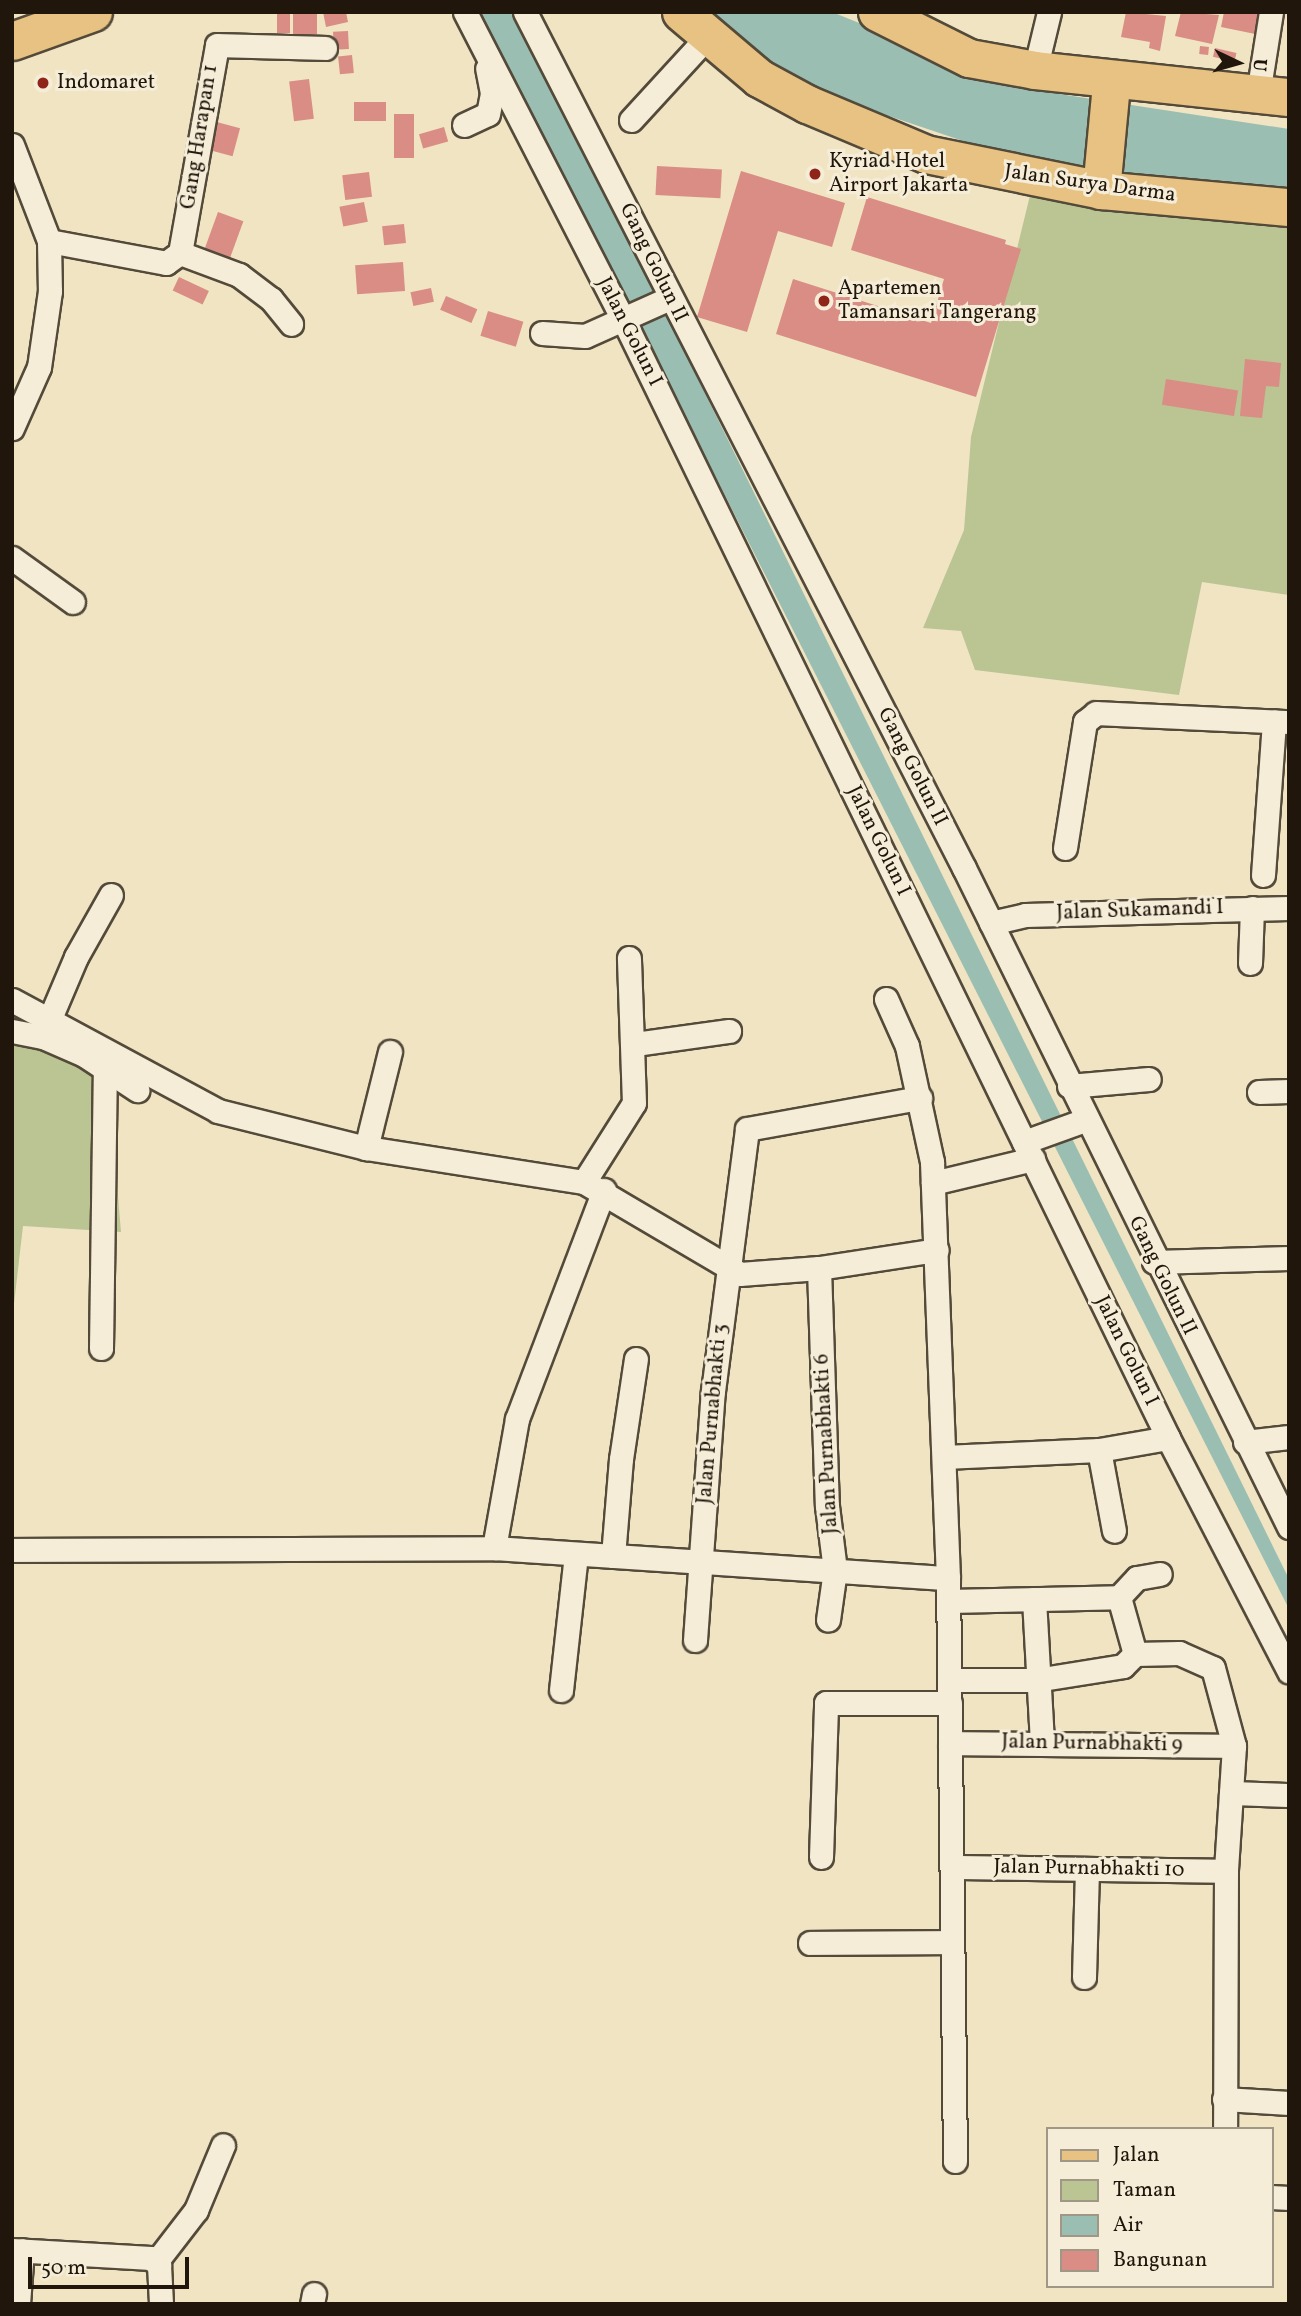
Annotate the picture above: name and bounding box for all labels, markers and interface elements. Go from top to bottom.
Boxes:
north arrow [1203,28,1273,98]
text: U [1245,57,1272,72]
street label: Gang Harapan 1 [176,63,224,211]
place label: Indomaret [57,70,155,96]
marker: Indomaret [35,75,51,91]
place label: Kyriad Hotel Airport Jakarta [829,149,968,199]
street label: Jalan Surya Darma [1003,160,1177,208]
marker: Kyriad Hotel Airport Jakarta [807,166,823,182]
street label: Gang Golun II [613,199,693,327]
street label: Jalan Golun I [591,273,667,391]
place label: Apartemen Tamansari Tangerang [838,276,1037,326]
marker: Apartemen Tamansari Tangerang [816,293,832,309]
street label: Gang Golun II [871,704,953,830]
street label: Jalan Golun I [840,782,916,900]
street label: Jalan Sukamandi I [1056,895,1224,927]
street label: Gang Golun II [1122,1212,1202,1340]
street label: Jalan Golun I [1088,1292,1164,1410]
street label: Jalan Purnabhakti 3 [693,1323,733,1505]
street label: Jalan Purnabhakti 6 [810,1353,844,1535]
street label: Jalan Purnabhakti 9 [1001,1730,1183,1758]
street label: Jalan Purnabhakti 10 [993,1855,1185,1883]
legend [1046,2127,1273,2288]
text: Jalan [1113,2141,1160,2170]
text: Taman [1113,2176,1176,2205]
text: Air [1113,2211,1143,2240]
scale bar [32,2242,192,2286]
text: Bangunan [1113,2246,1207,2275]
text: 50 m [41,2254,86,2283]

